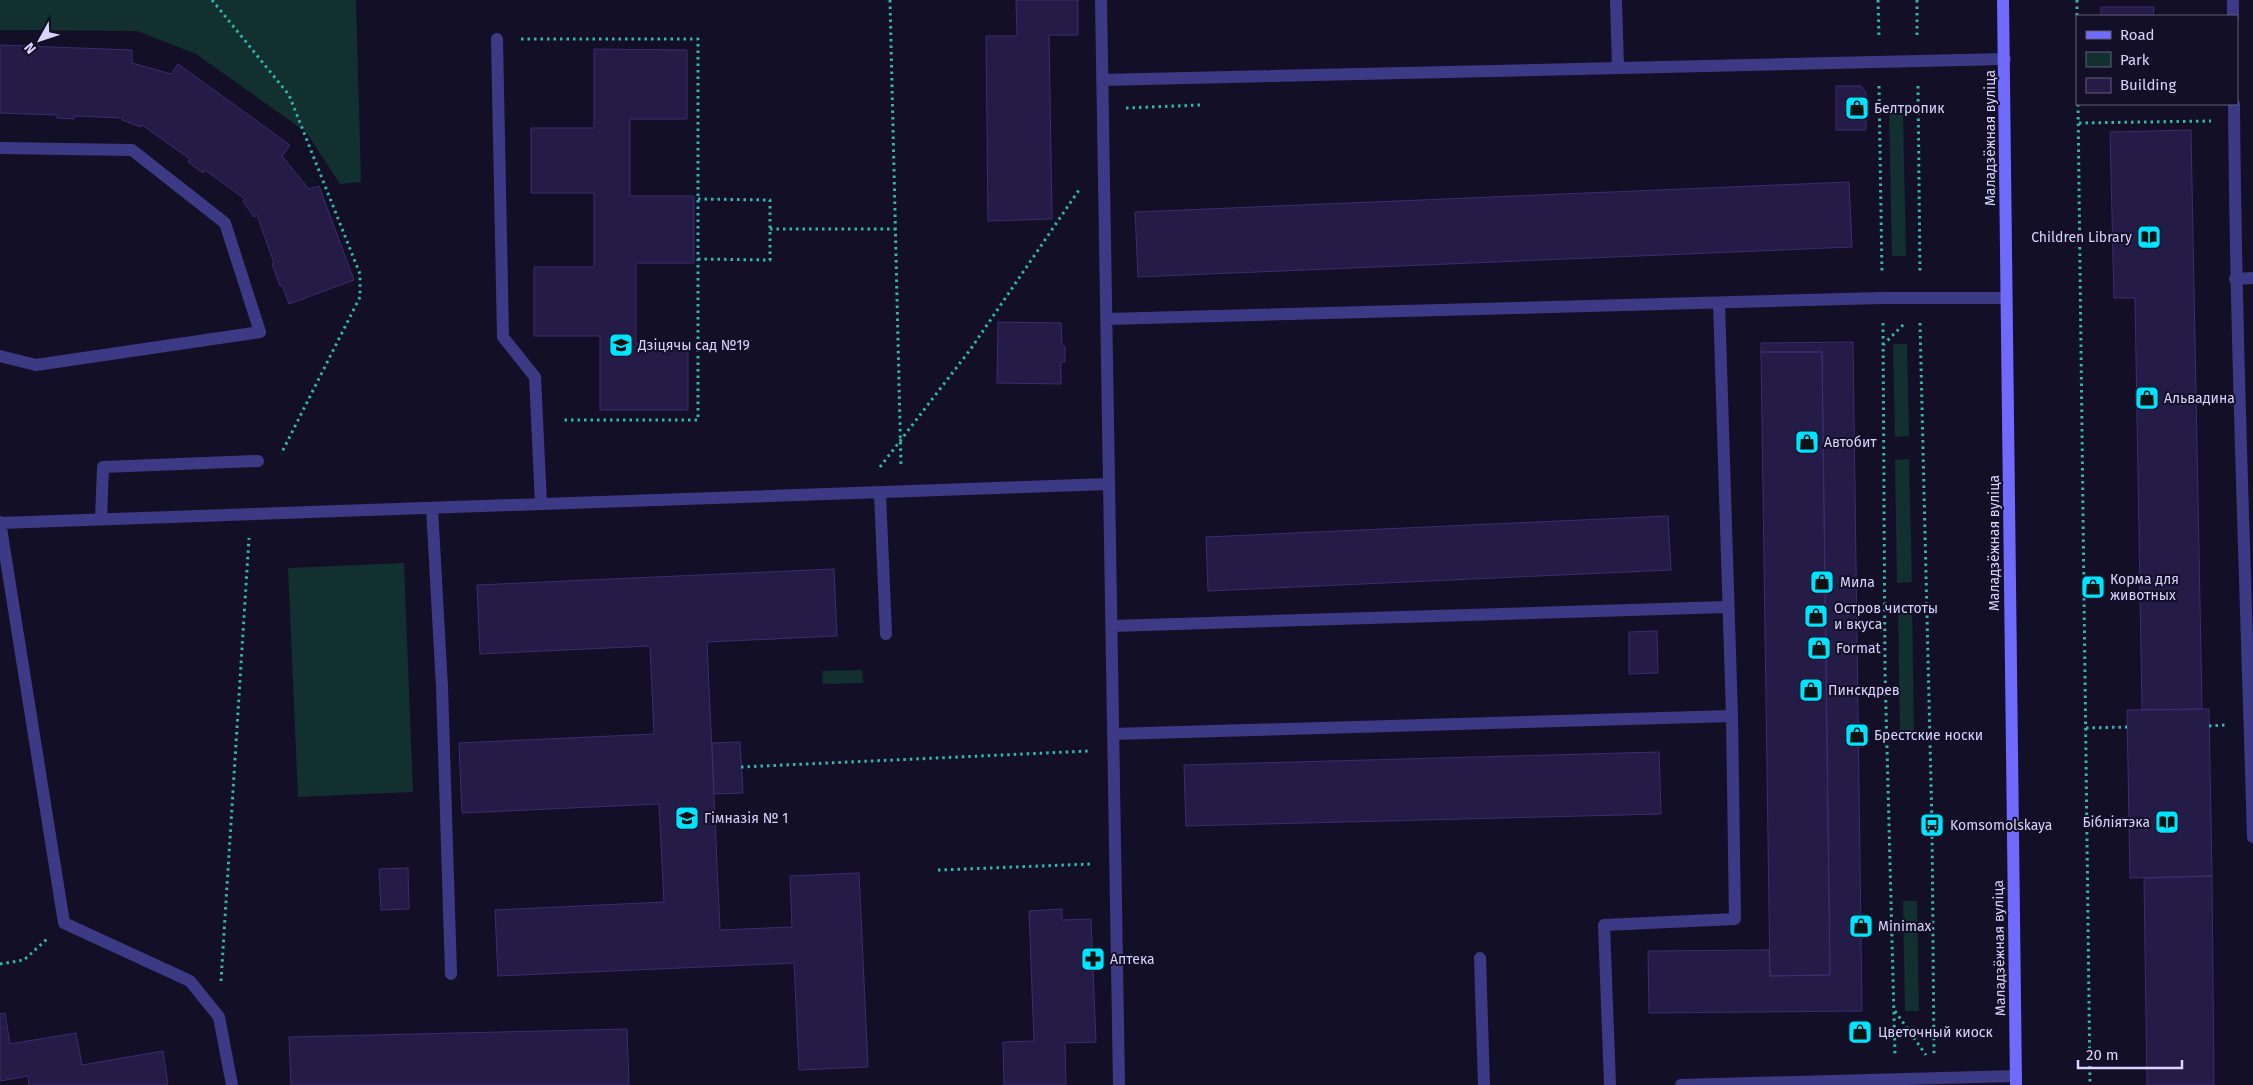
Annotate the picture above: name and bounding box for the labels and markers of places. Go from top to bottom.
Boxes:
shop icon: Белтропик [1844,95,1870,121]
place label: Белтропик [1874,100,1945,117]
library icon: Children Library [2136,224,2162,250]
place label: Children Library [2031,229,2132,246]
school or university icon: Дзіцячы сад №19 [608,332,634,358]
place label: Дзіцячы сад №19 [637,337,750,354]
shop icon: Альвадина [2134,385,2160,411]
place label: Альвадина [2164,390,2235,407]
shop icon: Автобит [1794,429,1820,455]
place label: Автобит [1824,434,1877,451]
shop icon: Мила [1809,569,1835,595]
place label: Корма для животных [2110,571,2179,604]
place label: Мила [1840,574,1875,591]
shop icon: Корма для животных [2080,574,2106,600]
place label: Остров чистоты и вкуса [1834,600,1938,633]
shop icon: Остров чистоты и вкуса [1803,603,1829,629]
shop icon: Format [1806,635,1832,661]
place label: Format [1836,640,1882,657]
shop icon: Пинскдрев [1798,677,1824,703]
place label: Пинскдрев [1828,682,1900,699]
shop icon: Брестские носки [1844,722,1870,748]
place label: Брестские носки [1874,727,1983,744]
school or university icon: Гімназія № 1 [674,805,700,831]
library icon: Бібліятэка [2154,809,2180,835]
place label: Гімназія № 1 [704,810,788,827]
bus stop icon: Komsomolskaya [1919,812,1945,838]
place label: Бібліятэка [2082,814,2150,831]
place label: Komsomolskaya [1950,817,2052,834]
shop icon: Minimax [1848,913,1874,939]
place label: Minimax [1878,918,1932,935]
pharmacy icon: Аптека [1080,946,1106,972]
place label: Аптека [1110,951,1155,968]
shop icon: Цветочный киоск [1847,1019,1873,1045]
place label: Цветочный киоск [1878,1024,1994,1041]

